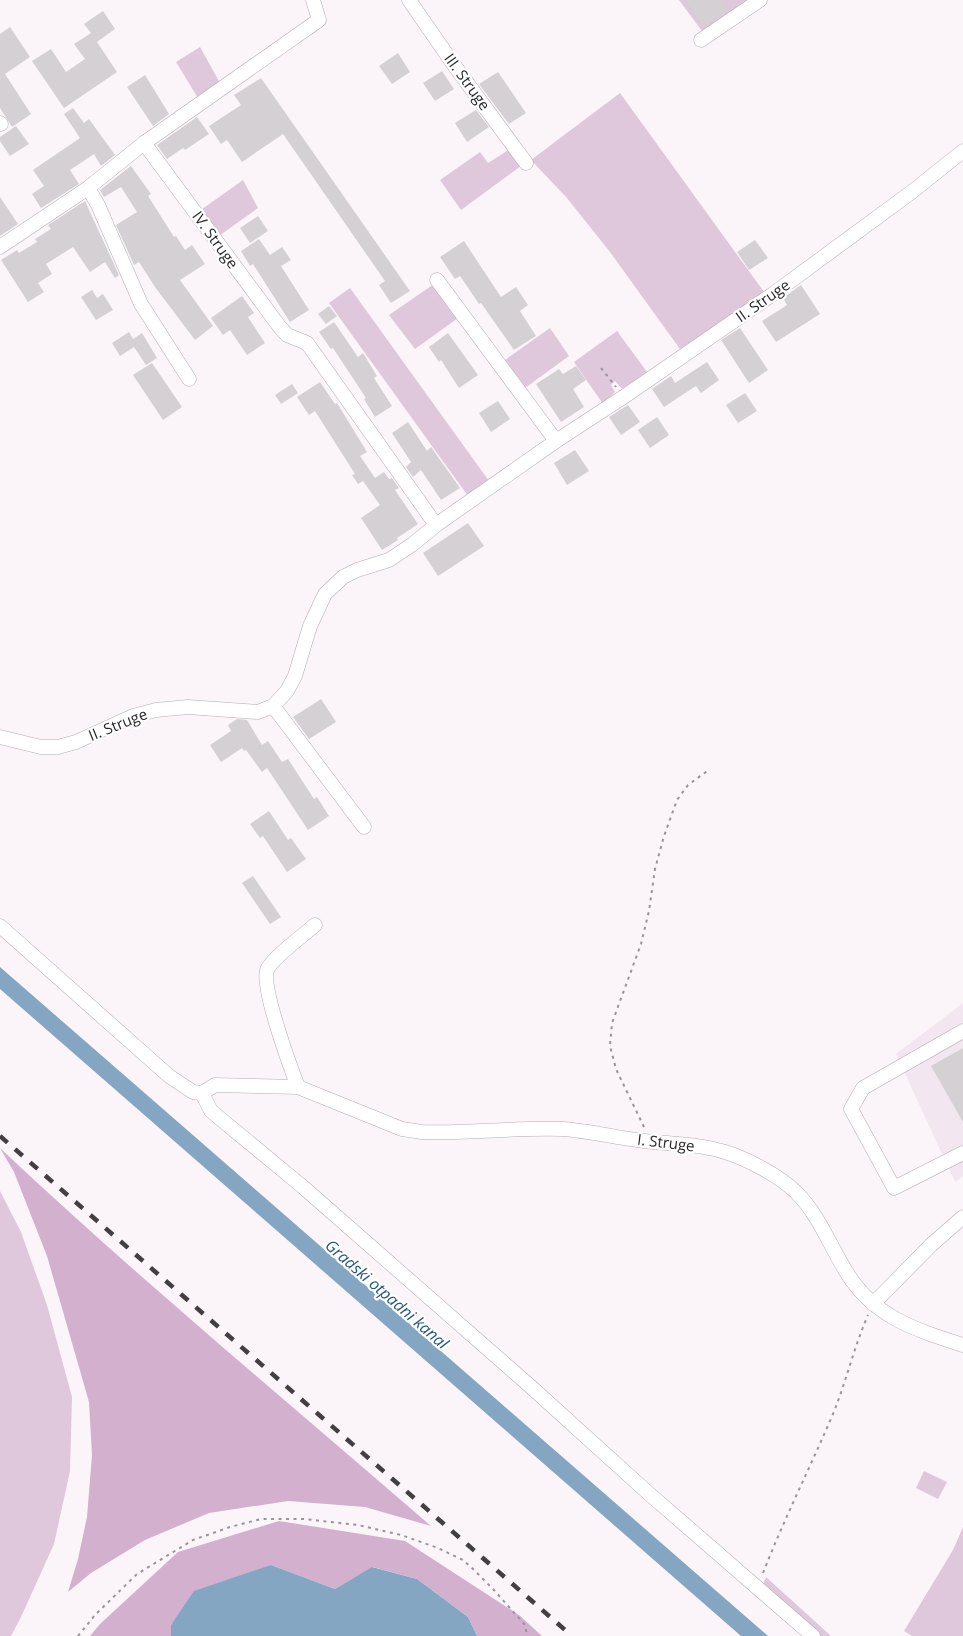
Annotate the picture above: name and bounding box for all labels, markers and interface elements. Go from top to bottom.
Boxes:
street label: III. Struge [440,49,495,114]
street label: IV. Struge [188,207,243,272]
street label: II. Struge [731,274,793,326]
street label: II. Struge [85,703,150,745]
street label: I. Struge [636,1129,696,1155]
water label: Gradski otpadni kanal [321,1234,454,1354]

